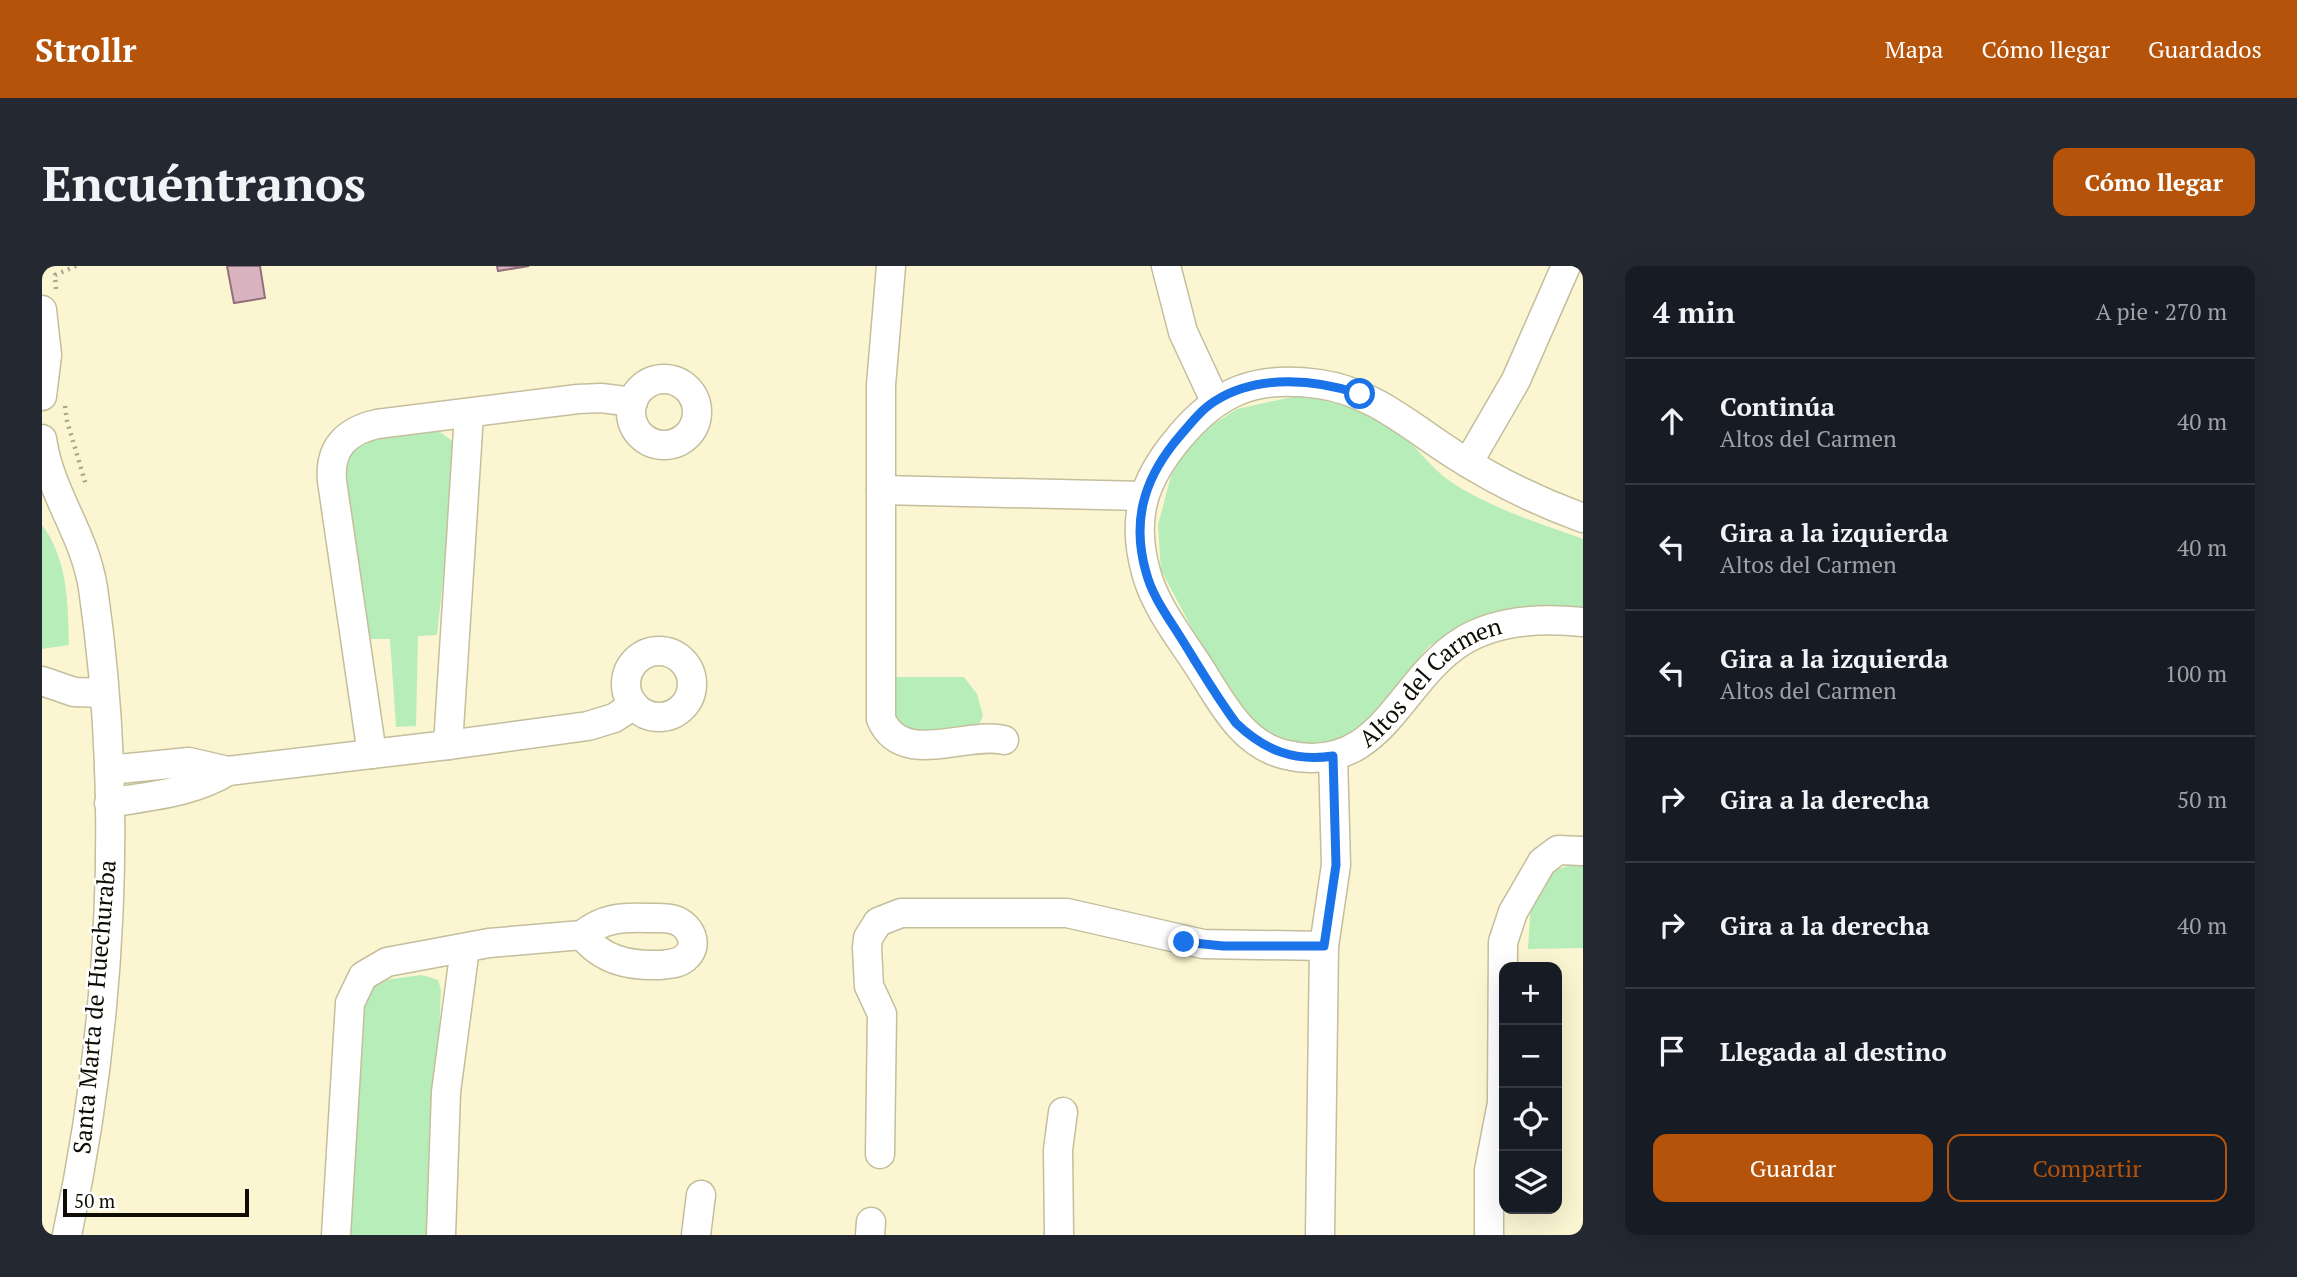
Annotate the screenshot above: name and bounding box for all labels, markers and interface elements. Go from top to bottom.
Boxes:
text: Strollr [35,28,137,71]
text: Mapa [1885,33,1943,65]
text: Cómo llegar [1981,33,2110,65]
text: Guardados [2148,33,2262,65]
button: Cómo llegar [2053,148,2255,216]
text: Encuéntranos [42,150,366,215]
text: 4 min [1653,292,1735,332]
text: A pie · 270 m [2096,296,2227,327]
route start [1344,378,1375,409]
text: Continúa [1720,389,1835,423]
icon: ahead [1653,402,1691,440]
text: 40 m [2177,406,2227,437]
text: Altos del Carmen [1720,423,1897,454]
text: Gira a la izquierda [1720,515,1948,549]
icon: left [1653,528,1691,566]
text: 40 m [2177,532,2227,563]
text: Altos del Carmen [1720,549,1897,580]
street label: Altos del Carmen [1352,609,1505,754]
text: Gira a la izquierda [1720,641,1948,675]
icon: left [1653,654,1691,692]
text: 100 m [2165,658,2227,689]
text: Altos del Carmen [1720,675,1897,706]
icon: right [1653,780,1691,818]
text: Gira a la derecha [1720,782,1930,816]
text: 50 m [2177,784,2227,815]
street label: Santa Marta de Huechuraba [65,858,123,1155]
icon: right [1653,906,1691,944]
text: Gira a la derecha [1720,908,1930,942]
text: 40 m [2177,910,2227,941]
route end [1168,926,1199,957]
map controls [1499,962,1562,1214]
button: + [1499,962,1562,1025]
button: − [1499,1025,1562,1088]
icon: arrive [1653,1032,1691,1070]
text: Llegada al destino [1720,1034,1947,1068]
button: locate [1499,1088,1562,1151]
button: Guardar [1653,1134,1933,1202]
button: Compartir [1947,1134,2227,1202]
button: layers [1499,1151,1562,1214]
scale bar [63,1186,248,1218]
text: 50 m [74,1188,115,1213]

